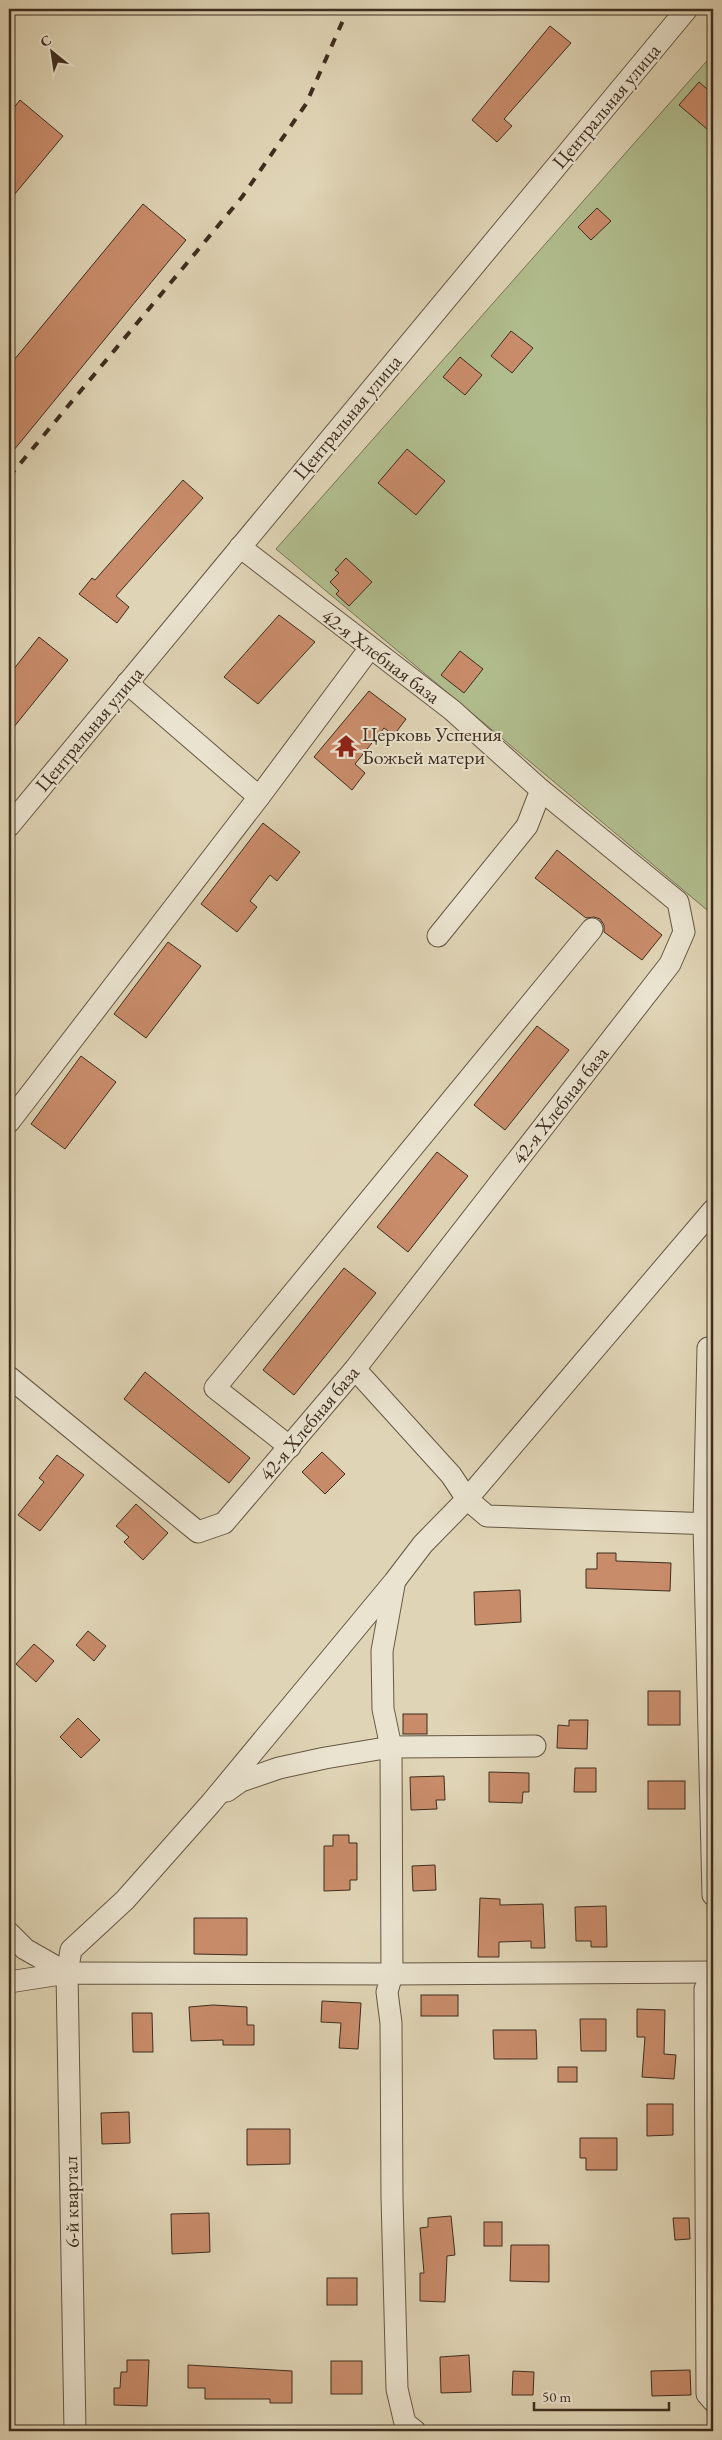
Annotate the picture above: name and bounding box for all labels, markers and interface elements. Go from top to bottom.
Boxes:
north arrow [28,28,78,78]
text: С [37,30,54,51]
street label: Центральная улица [546,38,666,174]
street label: Центральная улица [287,349,407,485]
street label: 42-я Хлебная база [316,603,446,709]
street label: Центральная улица [29,661,149,797]
place label: Церковь Успения Божьей матери [362,721,502,770]
temple icon: Церковь Успения Божьей матери [333,733,359,759]
street label: 42-я Хлебная база [506,1041,614,1169]
street label: 42-я Хлебная база [253,1360,365,1486]
street label: 6-й квартал [57,2155,85,2248]
scale bar [534,2380,670,2412]
text: 50 m [542,2387,571,2406]

